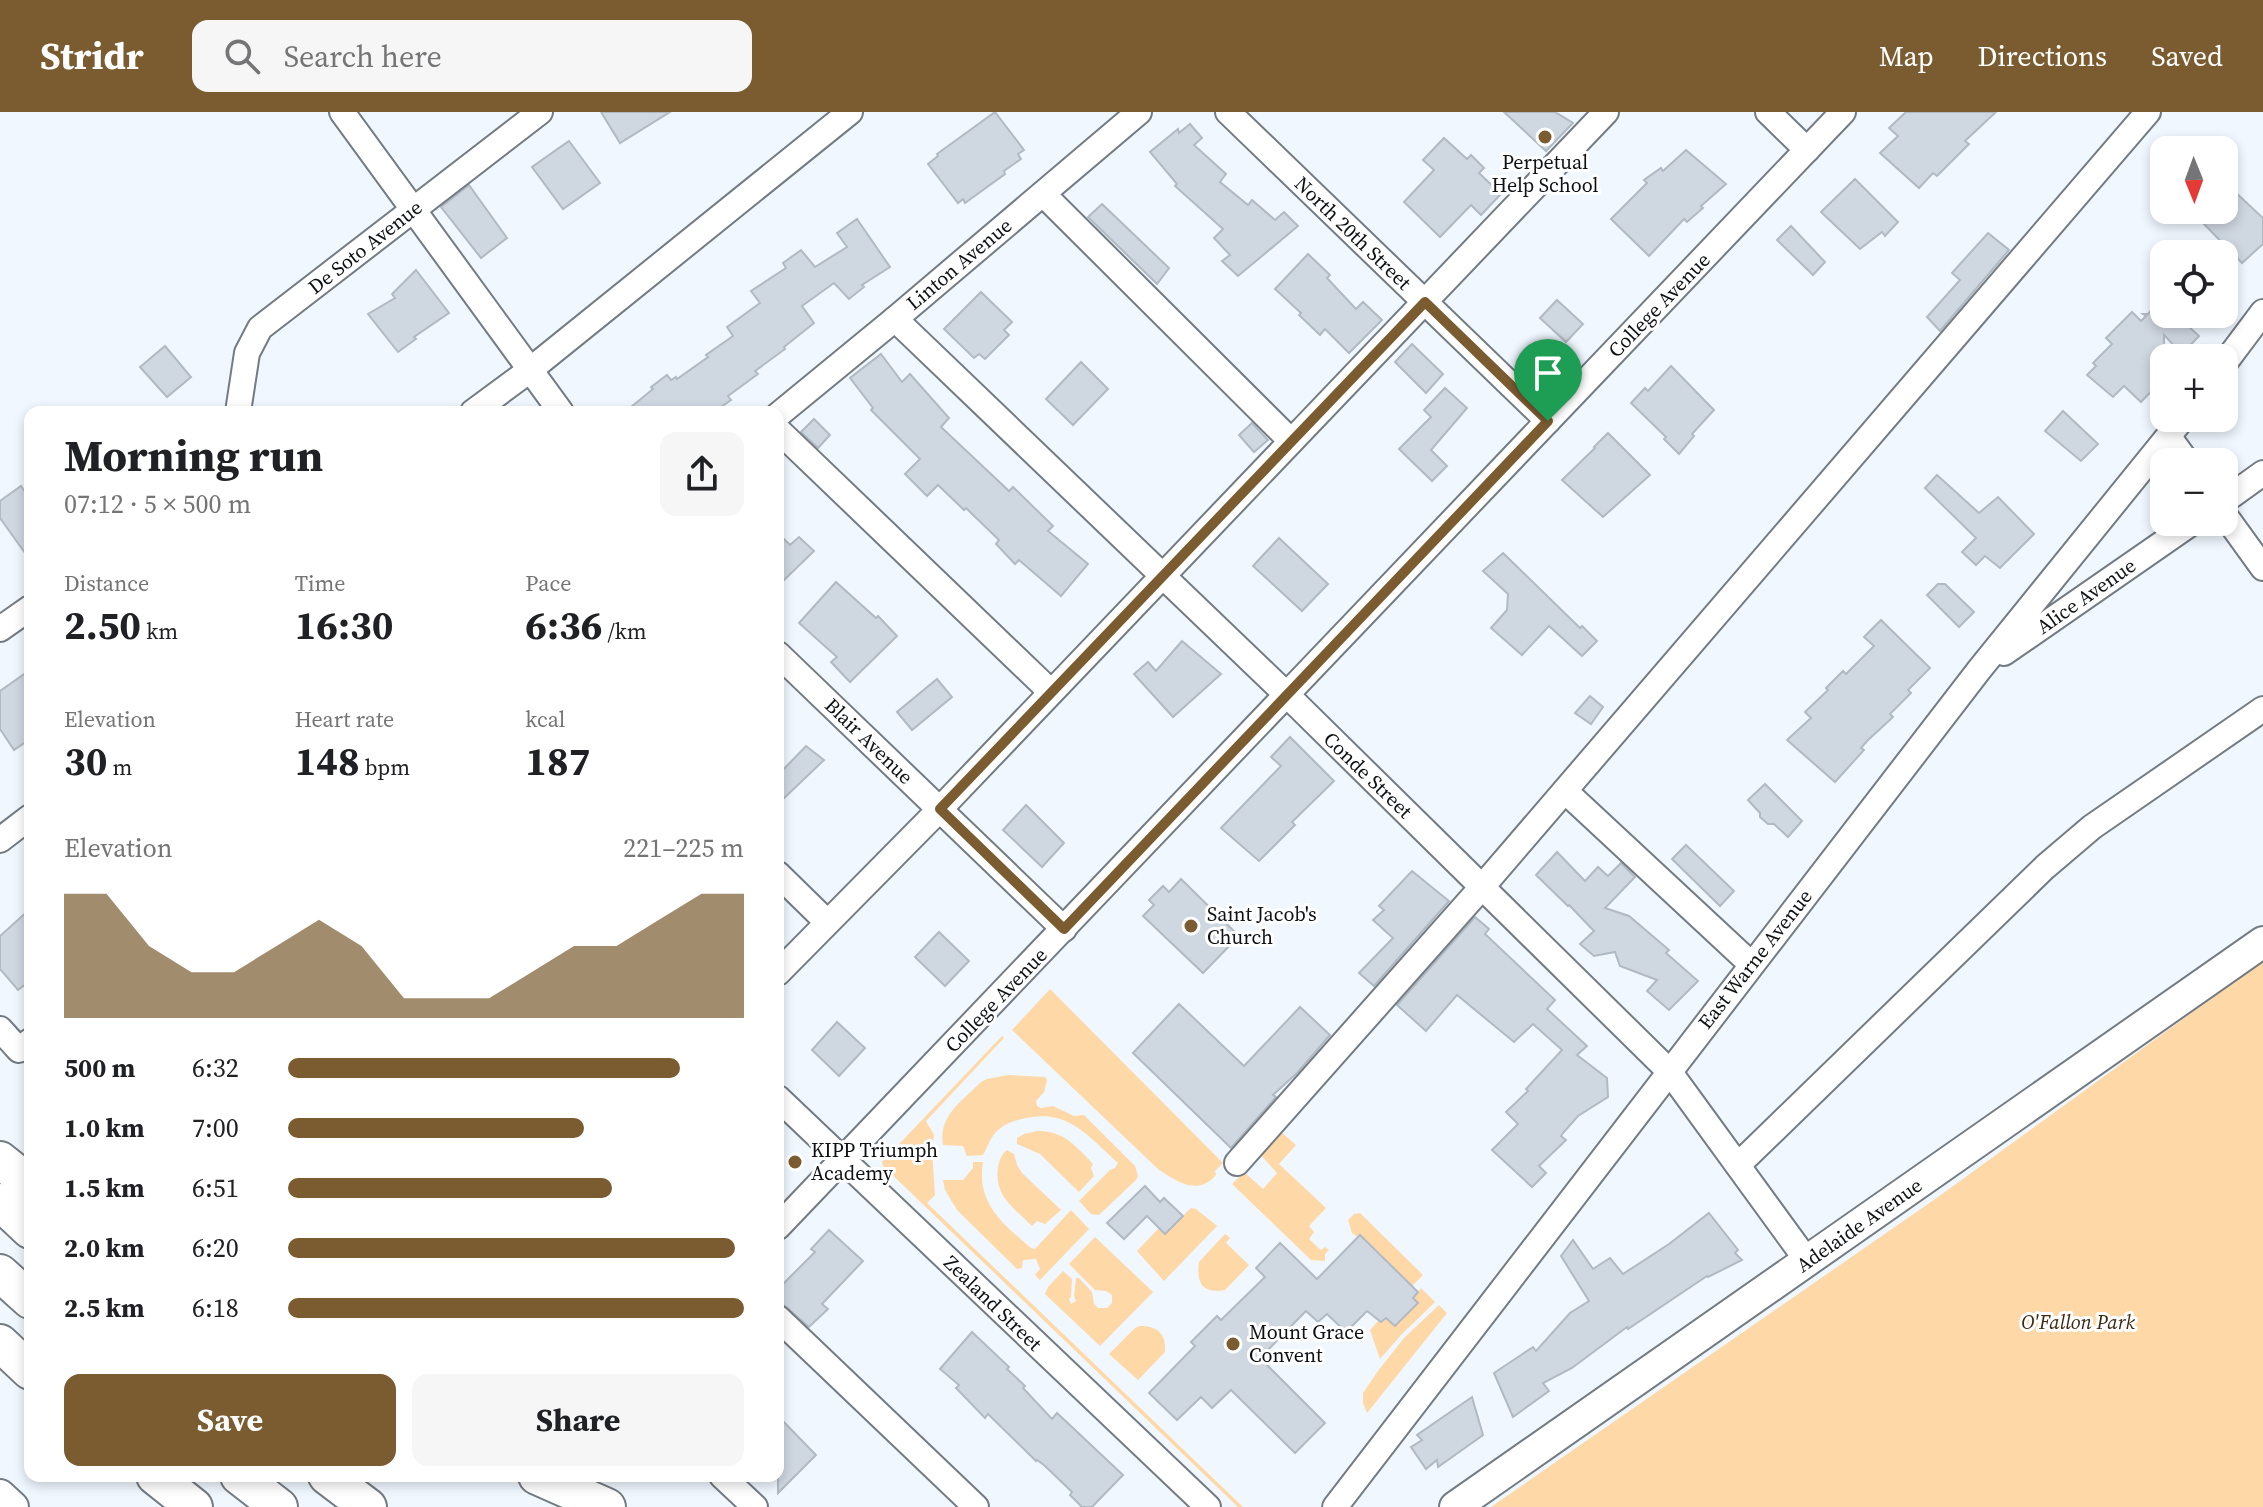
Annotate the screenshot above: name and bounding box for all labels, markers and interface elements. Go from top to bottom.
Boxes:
search box [192,20,752,92]
text: Stridr [40,30,144,82]
icon: search [220,34,264,78]
text: Search here [284,36,442,77]
text: Map [1879,37,1934,75]
text: Directions [1978,37,2107,75]
text: Saved [2151,37,2223,75]
marker: Perpetual Help School [1536,128,1554,146]
north arrow [2150,136,2238,224]
map controls [2150,136,2238,536]
place label: Perpetual Help School [1492,148,1598,199]
street label: North 20th Street [1288,170,1418,296]
street label: De Soto Avenue [302,194,428,300]
street label: Linton Avenue [900,212,1018,316]
button: locate [2150,240,2238,328]
street label: College Avenue [1602,246,1716,364]
pin [1514,339,1582,421]
button: + [2150,344,2238,432]
icon: arrive [1526,351,1570,395]
text: Morning run [64,425,323,486]
button: share [660,432,744,516]
button: − [2150,448,2238,536]
text: 07:12 · 5 × 500 m [64,486,251,522]
street label: Alice Avenue [2031,551,2141,641]
text: Distance [64,568,149,598]
text: Time [295,568,346,598]
text: Pace [525,568,571,598]
text: 2.50 [64,598,141,652]
text: 16:30 [295,598,393,652]
text: 6:36 [525,598,602,652]
text: km [141,616,178,646]
text: /km [602,616,647,646]
street label: Blair Avenue [819,692,919,790]
text: Elevation [64,704,156,734]
text: Heart rate [295,704,394,734]
text: kcal [525,704,565,734]
street label: Conde Street [1317,725,1419,825]
text: 30 [64,734,107,788]
text: 148 [295,734,360,788]
text: 187 [525,734,590,788]
text: m [107,752,132,782]
text: bpm [360,752,410,782]
text: Elevation [64,830,173,866]
text: 221–225 m [623,830,744,866]
street label: East Warne Avenue [1691,883,1819,1035]
place label: Saint Jacob's Church [1207,900,1317,951]
marker: Saint Jacob's Church [1182,917,1200,935]
street label: College Avenue [939,941,1053,1059]
text: 500 m [64,1050,135,1086]
text: 6:32 [192,1050,239,1086]
text: 1.0 km [64,1110,145,1146]
text: 7:00 [192,1110,239,1146]
place label: KIPP Triumph Academy [811,1136,938,1187]
marker: KIPP Triumph Academy [786,1153,804,1171]
text: 1.5 km [64,1170,145,1206]
text: 6:51 [192,1170,239,1206]
street label: Adelaide Avenue [1790,1171,1928,1279]
text: 2.0 km [64,1230,145,1266]
text: 6:20 [192,1230,239,1266]
street label: Zealand Street [938,1249,1049,1357]
text: 2.5 km [64,1290,145,1326]
text: 6:18 [192,1290,239,1326]
park label: O'Fallon Park [2021,1308,2135,1336]
place label: Mount Grace Convent [1249,1318,1364,1369]
marker: Mount Grace Convent [1224,1335,1242,1353]
button: Save [64,1374,396,1466]
button: Share [412,1374,744,1466]

